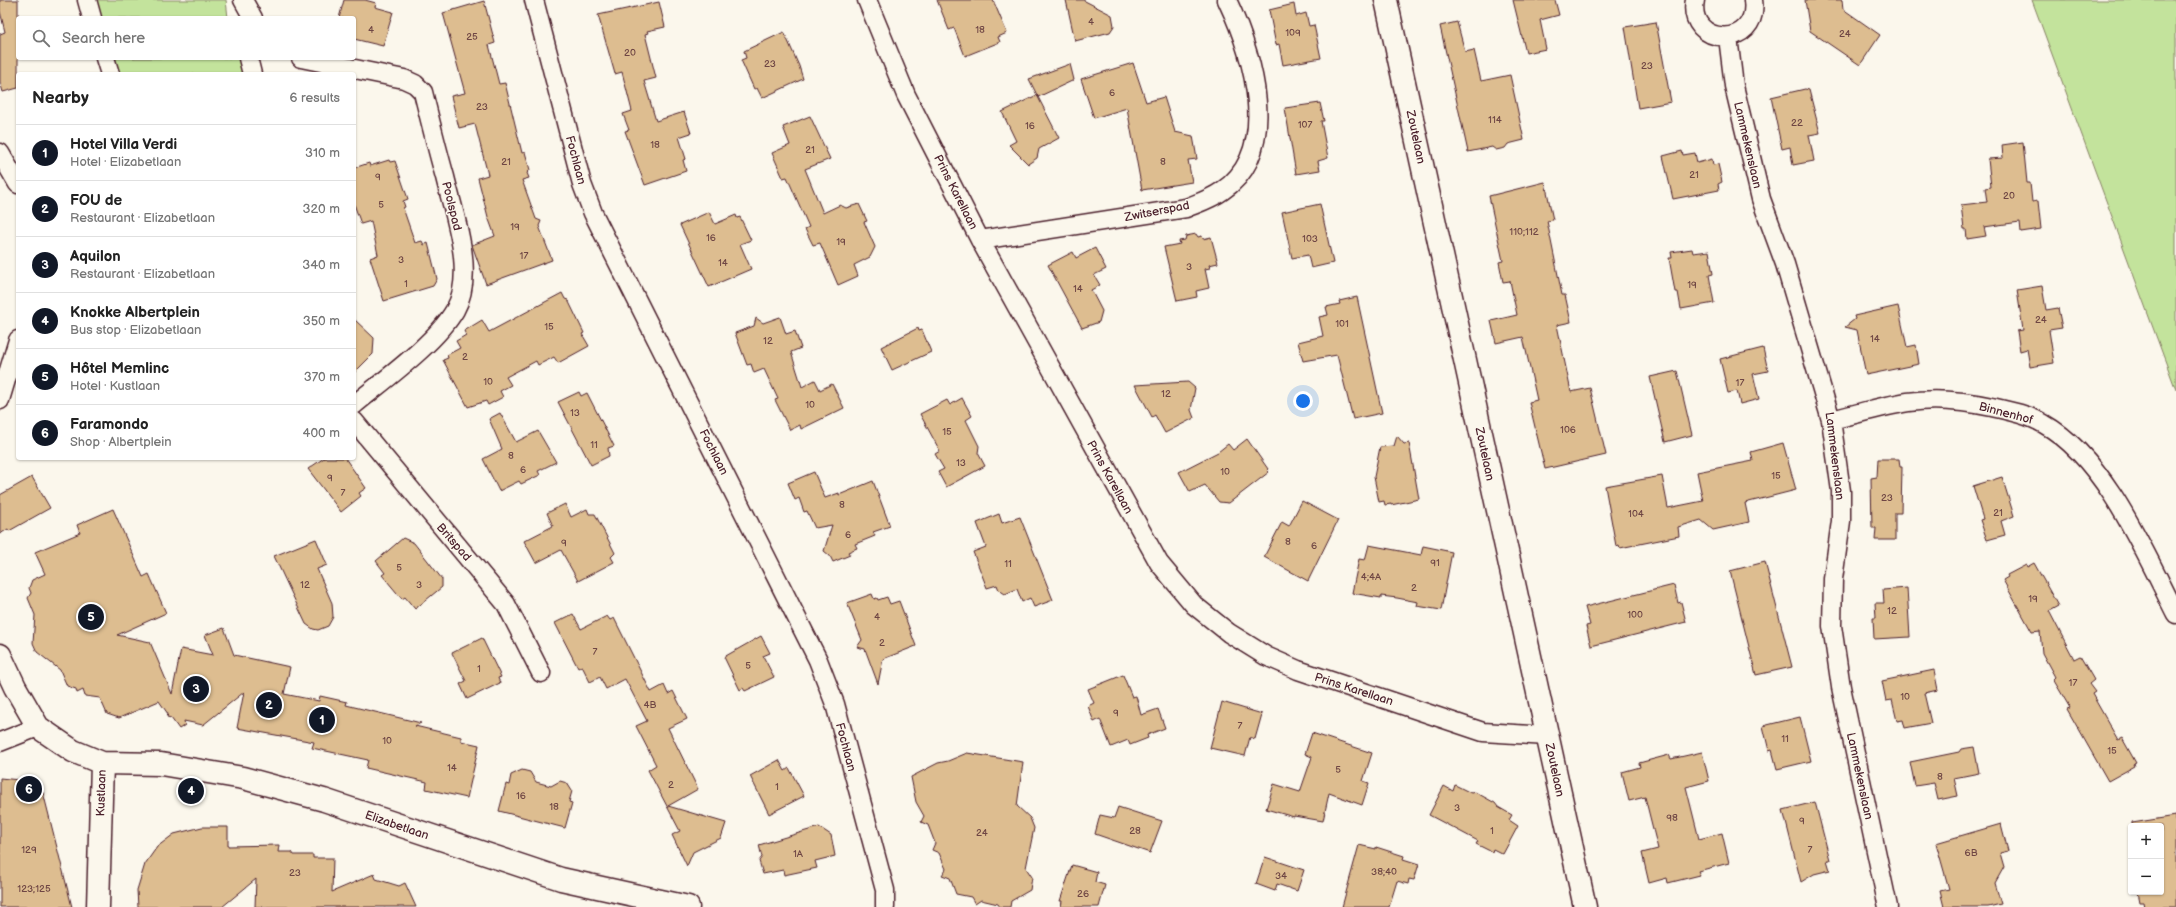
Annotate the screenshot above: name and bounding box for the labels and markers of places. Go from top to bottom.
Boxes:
pin: 5 [78,602,104,632]
pin: 3 [183,674,209,704]
pin: 2 [256,690,282,720]
pin: 1 [309,705,335,735]
pin: 6 [16,774,42,804]
pin: 4 [178,776,204,806]

